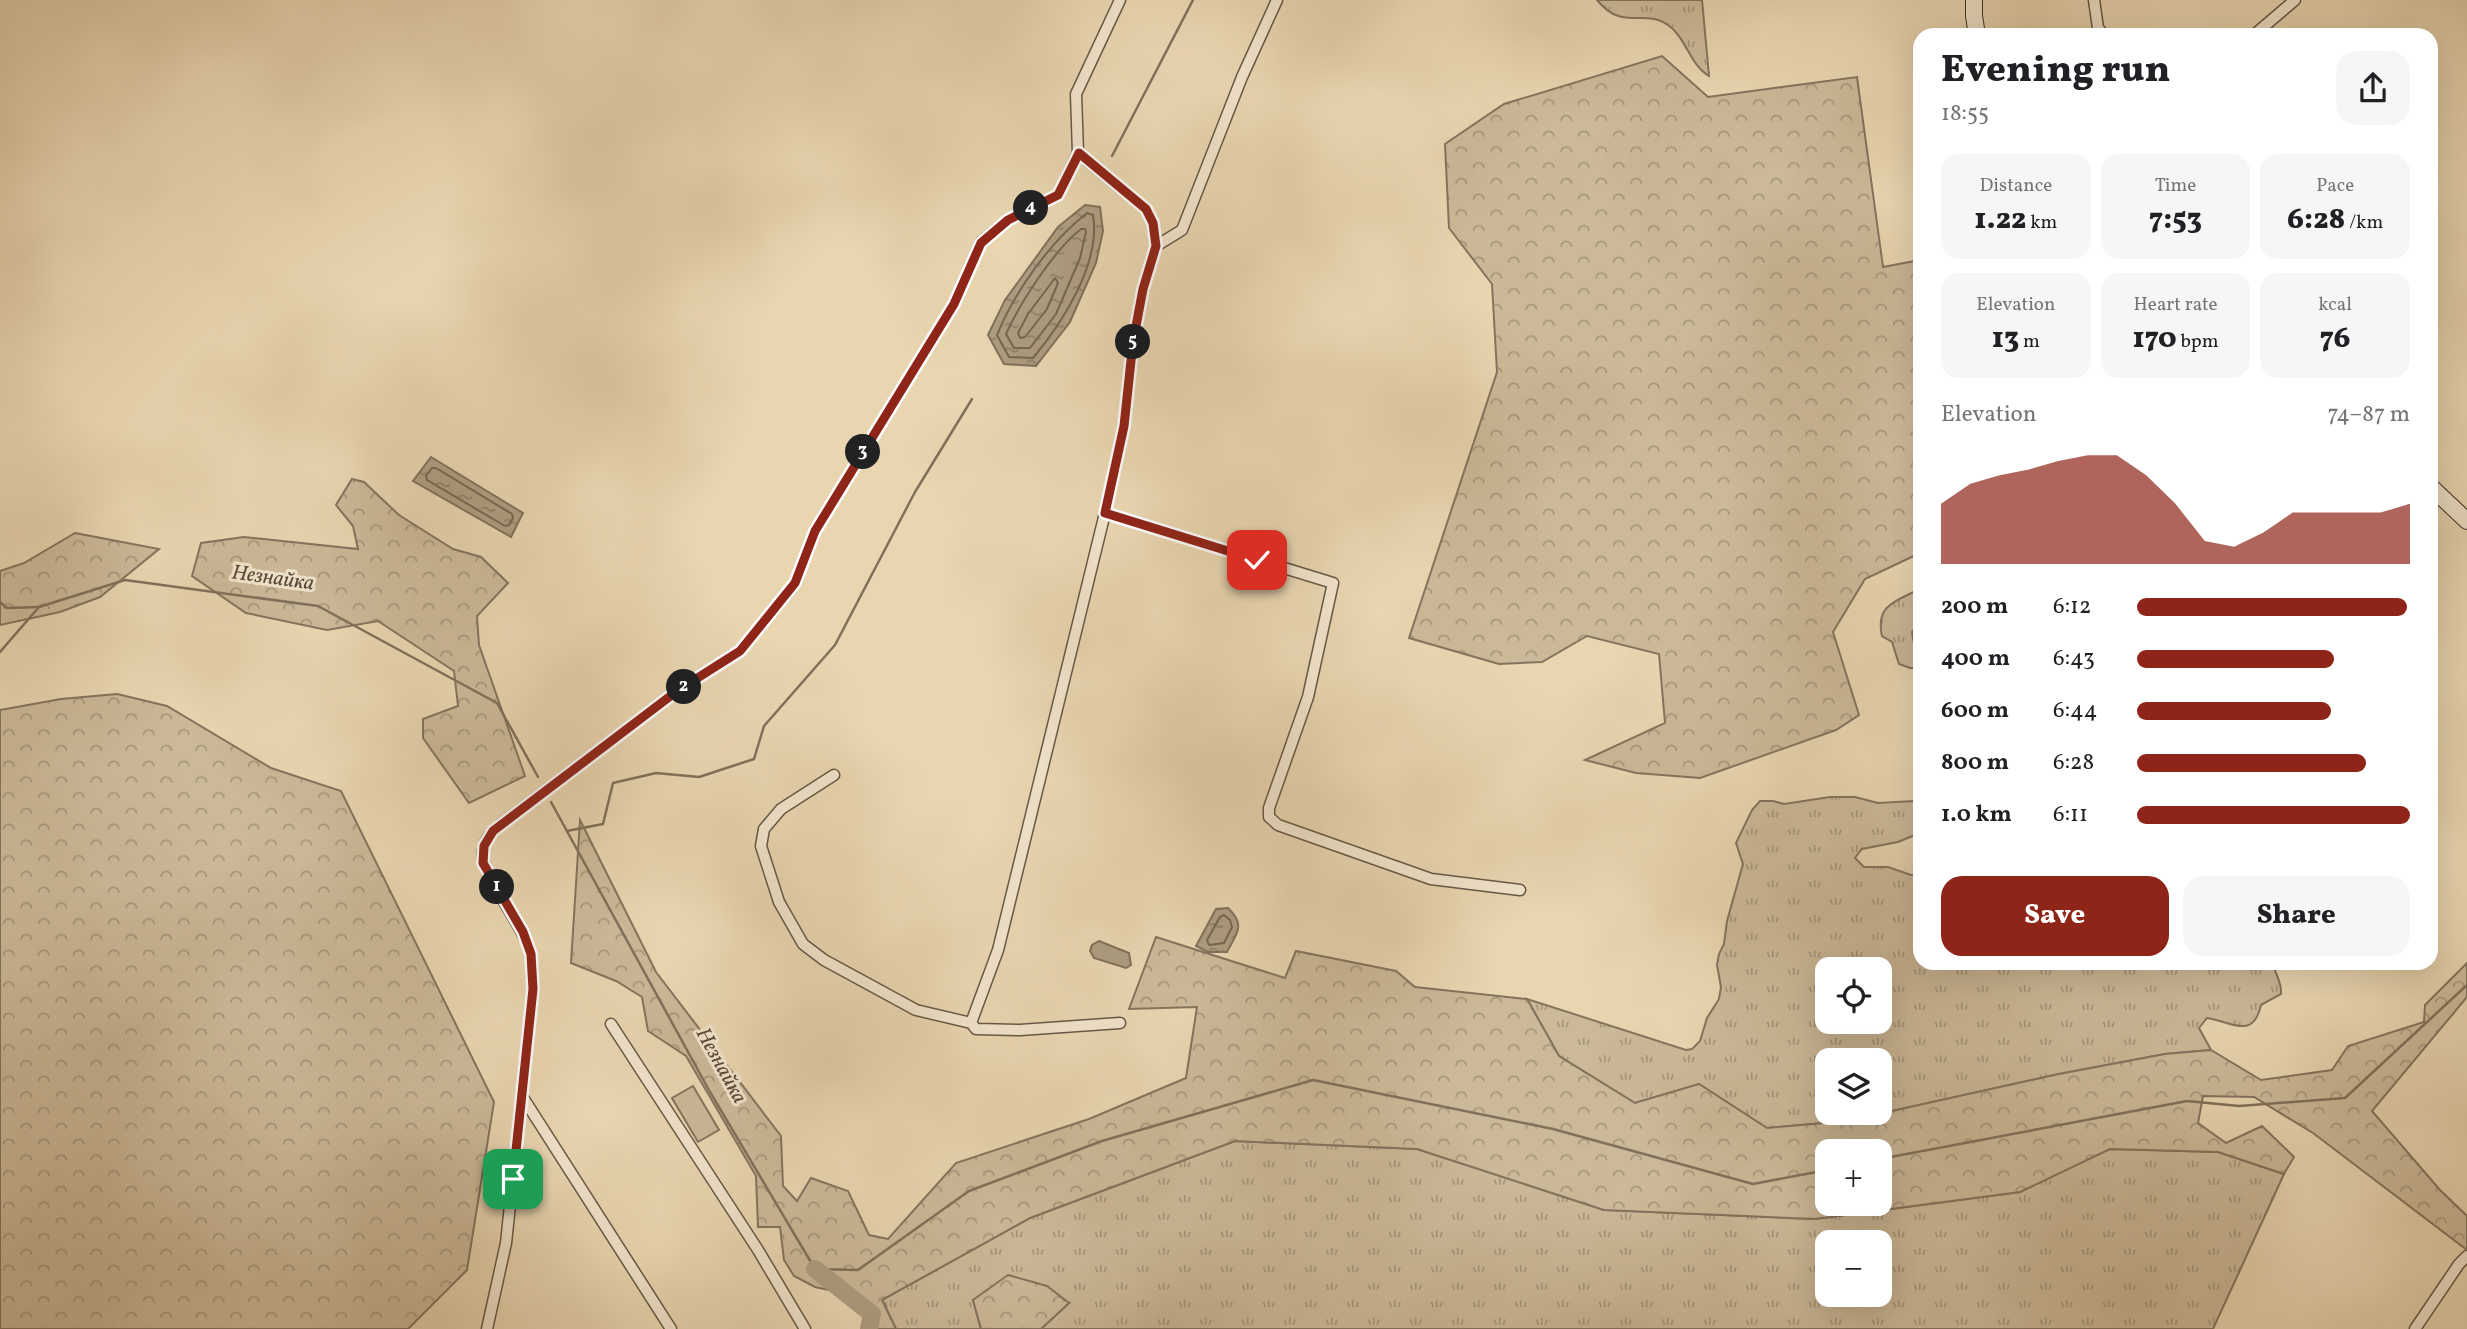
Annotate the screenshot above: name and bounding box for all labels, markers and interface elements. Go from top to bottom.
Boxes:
text: Evening run [1941,45,2171,98]
button: share [2336,51,2410,125]
text: 18:55 [1941,98,1989,130]
text: Distance [1979,173,2052,199]
text: Time [2155,173,2196,199]
text: Pace [2316,173,2354,199]
pin: 4 [1014,190,1048,226]
text: 4 [1025,194,1036,220]
text: 1.22 [1974,199,2026,241]
text: 7:53 [2149,199,2202,241]
text: 6:28 [2287,199,2345,241]
text: km [2026,210,2057,236]
text: /km [2345,210,2383,236]
text: Elevation [1976,292,2055,318]
text: Heart rate [2134,292,2217,318]
text: kcal [2318,292,2352,318]
text: 13 [1992,318,2019,360]
text: 170 [2132,318,2177,360]
text: 76 [2320,318,2351,360]
pin: 5 [1116,324,1150,360]
text: 5 [1128,328,1137,354]
text: m [2019,329,2040,355]
text: bpm [2177,329,2219,355]
text: Elevation [1941,399,2037,431]
text: 74–87 m [2328,399,2410,431]
pin: 3 [846,434,880,470]
text: 3 [858,438,867,464]
pin [1227,530,1287,590]
icon: check [1238,541,1276,579]
water label: Незнайка [230,558,316,599]
text: 200 m [1941,591,2008,623]
text: 6:12 [2053,591,2091,623]
text: 400 m [1941,643,2010,675]
text: 6:43 [2053,643,2095,675]
pin: 2 [666,670,702,704]
text: 2 [679,673,688,699]
text: 600 m [1941,695,2009,727]
text: 6:44 [2053,695,2098,727]
text: 800 m [1941,747,2009,779]
text: 6:28 [2053,747,2094,779]
text: 1.0 km [1941,799,2012,831]
text: 6:11 [2053,799,2088,831]
pin: 1 [480,870,514,904]
text: 1 [493,873,500,899]
button: Save [1941,876,2169,956]
button: Share [2183,876,2410,956]
map controls [1815,957,1892,1307]
button: locate [1815,957,1892,1034]
water label: Незнайка [688,1023,753,1109]
button: layers [1815,1048,1892,1125]
button: + [1815,1139,1892,1216]
pin [483,1149,543,1209]
icon: arrive [494,1160,532,1198]
button: − [1815,1230,1892,1307]

